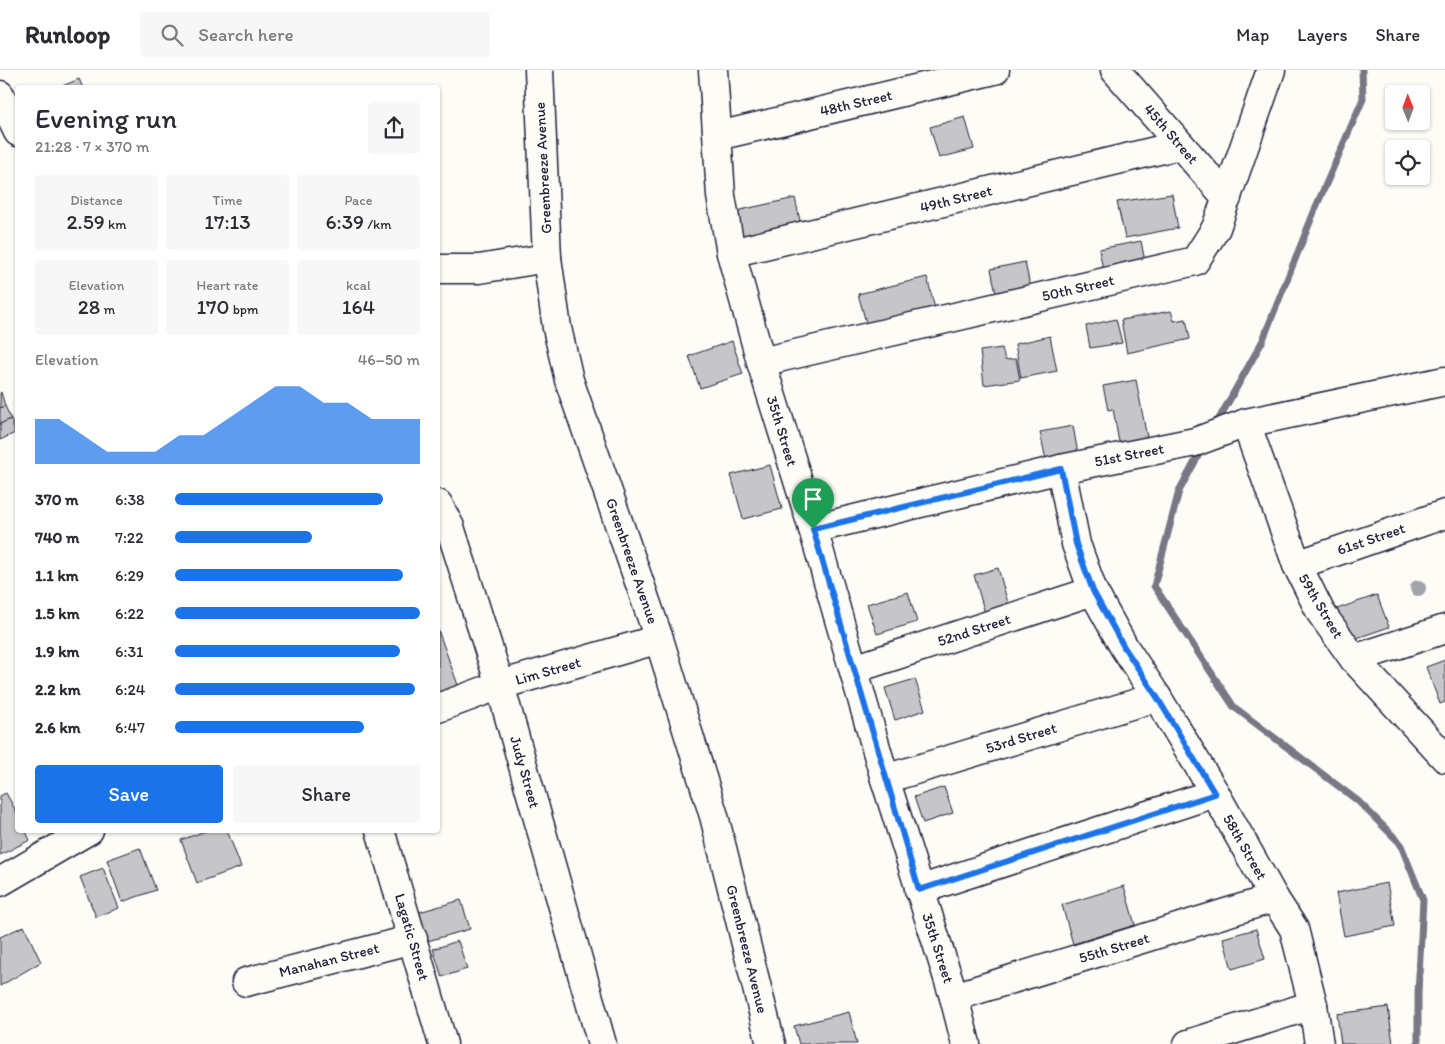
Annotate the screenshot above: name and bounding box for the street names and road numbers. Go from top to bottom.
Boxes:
street label: 48th Street [818,86,894,120]
street label: 45th Street [1140,100,1202,168]
street label: Greenbreeze Avenue [531,102,555,234]
street label: 49th Street [918,181,994,217]
street label: 50th Street [1040,271,1116,305]
street label: 35th Street [763,394,801,469]
street label: 51st Street [1093,439,1166,471]
street label: Greenbreeze Avenue [602,496,662,626]
street label: 61st Street [1335,519,1408,559]
street label: 59th Street [1295,570,1348,642]
street label: 52nd Street [935,610,1013,650]
street label: Lim Street [513,653,583,689]
street label: 53rd Street [983,719,1059,757]
street label: Judy Street [506,734,544,810]
street label: 58th Street [1219,811,1271,883]
street label: Greenbreeze Avenue [722,883,772,1015]
street label: Lagatic Street [391,891,433,983]
street label: 35th Street [918,911,958,986]
street label: 55th Street [1077,929,1152,967]
street label: Manahan Street [277,939,381,981]

